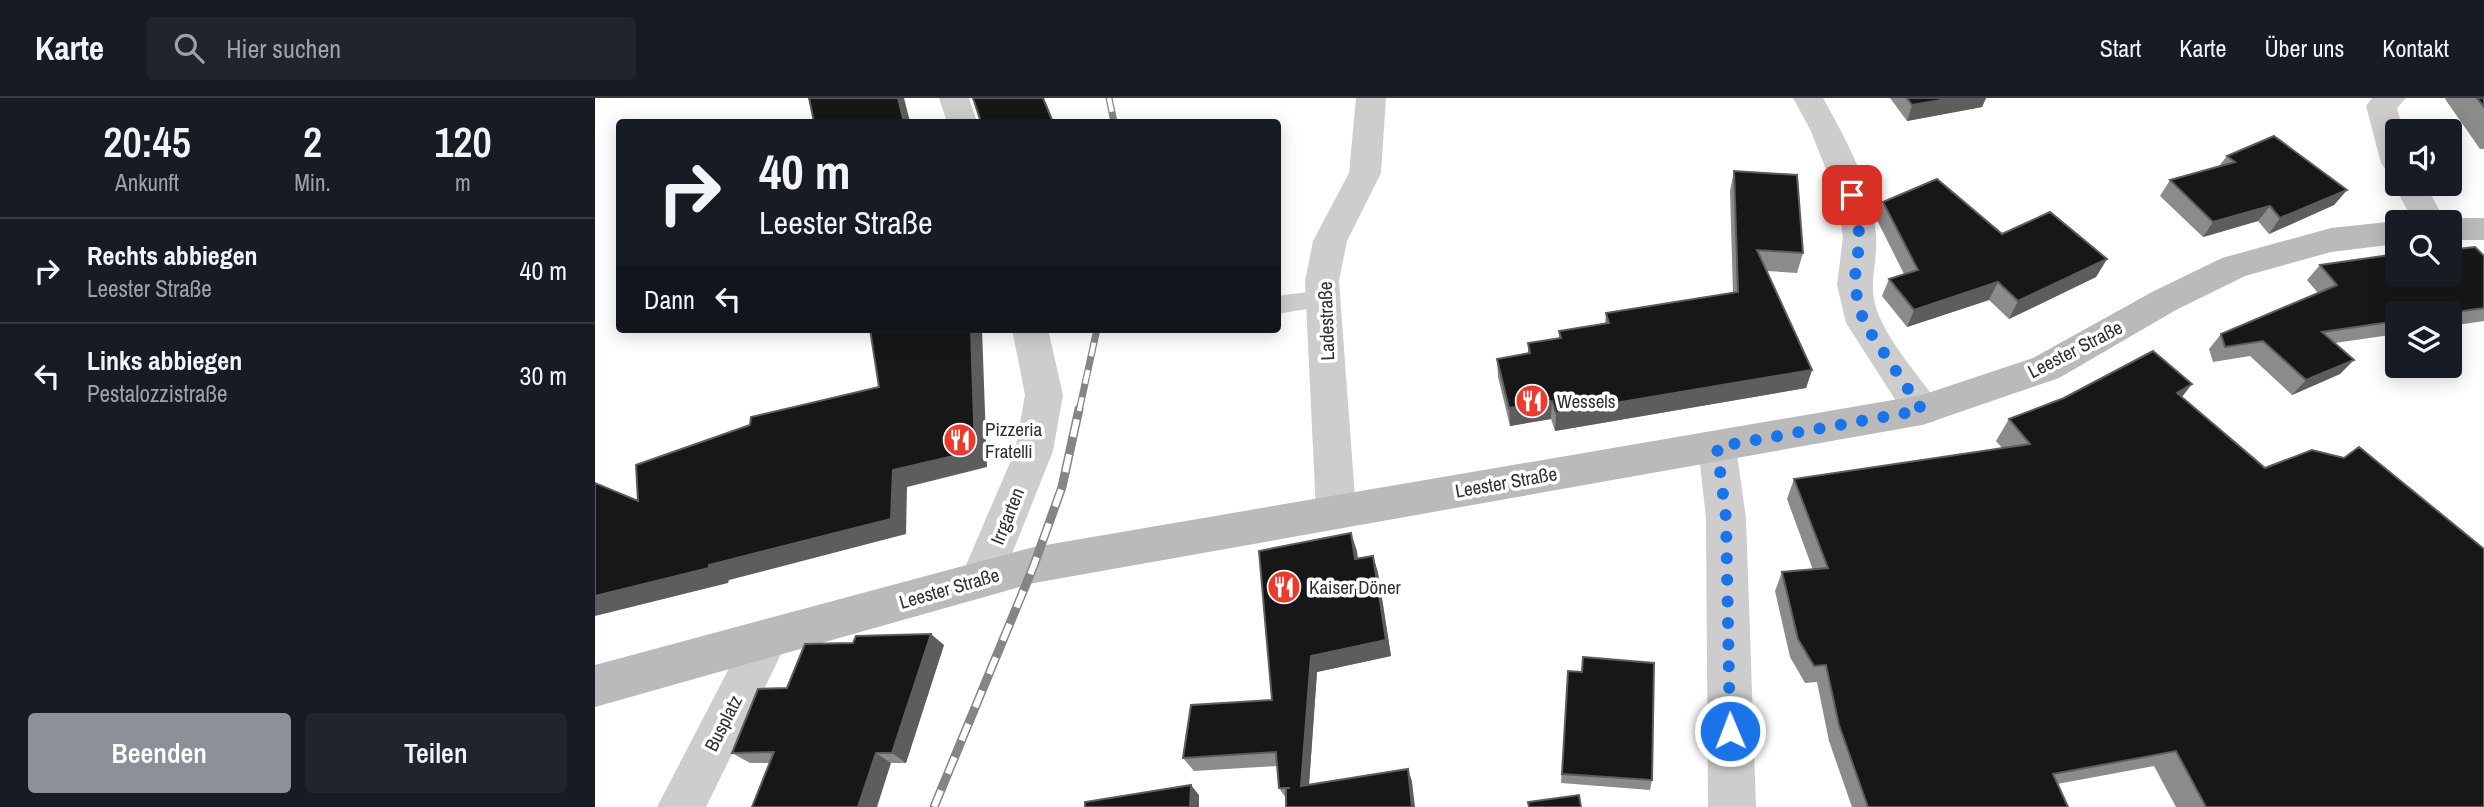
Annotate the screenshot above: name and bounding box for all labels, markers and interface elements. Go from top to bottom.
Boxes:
search box [146,17,636,80]
text: Karte [35,26,104,70]
icon: search [170,29,208,67]
text: Hier suchen [226,31,341,66]
text: Start [2100,32,2141,64]
text: Karte [2179,32,2226,64]
text: Über uns [2264,32,2344,64]
text: Kontakt [2382,32,2449,64]
text: 20:45 [103,114,191,170]
text: 2 [303,114,322,170]
text: 120 [434,114,492,170]
map controls [2385,119,2462,378]
button: sound [2385,119,2462,196]
text: 40 m [759,138,851,204]
icon: right [644,147,735,238]
pin [1822,165,1882,225]
text: Ankunft [115,167,179,198]
text: Min. [294,167,331,198]
text: m [455,167,471,198]
icon: arrive [1833,176,1871,214]
text: Leester Straße [759,201,933,244]
button: search [2385,210,2462,287]
text: Rechts abbiegen [87,238,258,273]
icon: right [28,252,66,290]
text: 40 m [520,253,567,288]
text: Leester Straße [87,273,212,304]
icon: left [709,280,747,318]
street label: Ladestraße [1312,281,1340,361]
text: Dann [644,282,695,317]
button: layers [2385,301,2462,378]
street label: Leester Straße [2023,314,2127,384]
text: Links abbiegen [87,343,242,378]
icon: left [28,357,66,395]
text: 30 m [520,358,567,393]
text: Pestalozzistraße [87,378,227,409]
restaurant icon: Wessels [1513,382,1551,420]
place label: Wessels [1557,388,1616,414]
place label: Pizzeria Fratelli [985,416,1042,464]
restaurant icon: Pizzeria Fratelli [941,421,979,459]
street label: Leester Straße [1453,460,1559,504]
street label: Irrgarten [984,484,1030,548]
street label: Leester Straße [896,561,1002,615]
restaurant icon: Kaiser Döner [1265,568,1303,606]
place label: Kaiser Döner [1309,574,1402,600]
street label: Busplatz [698,690,748,756]
position arrow [1693,694,1767,768]
button: Beenden [28,713,291,793]
button: Teilen [305,713,567,793]

